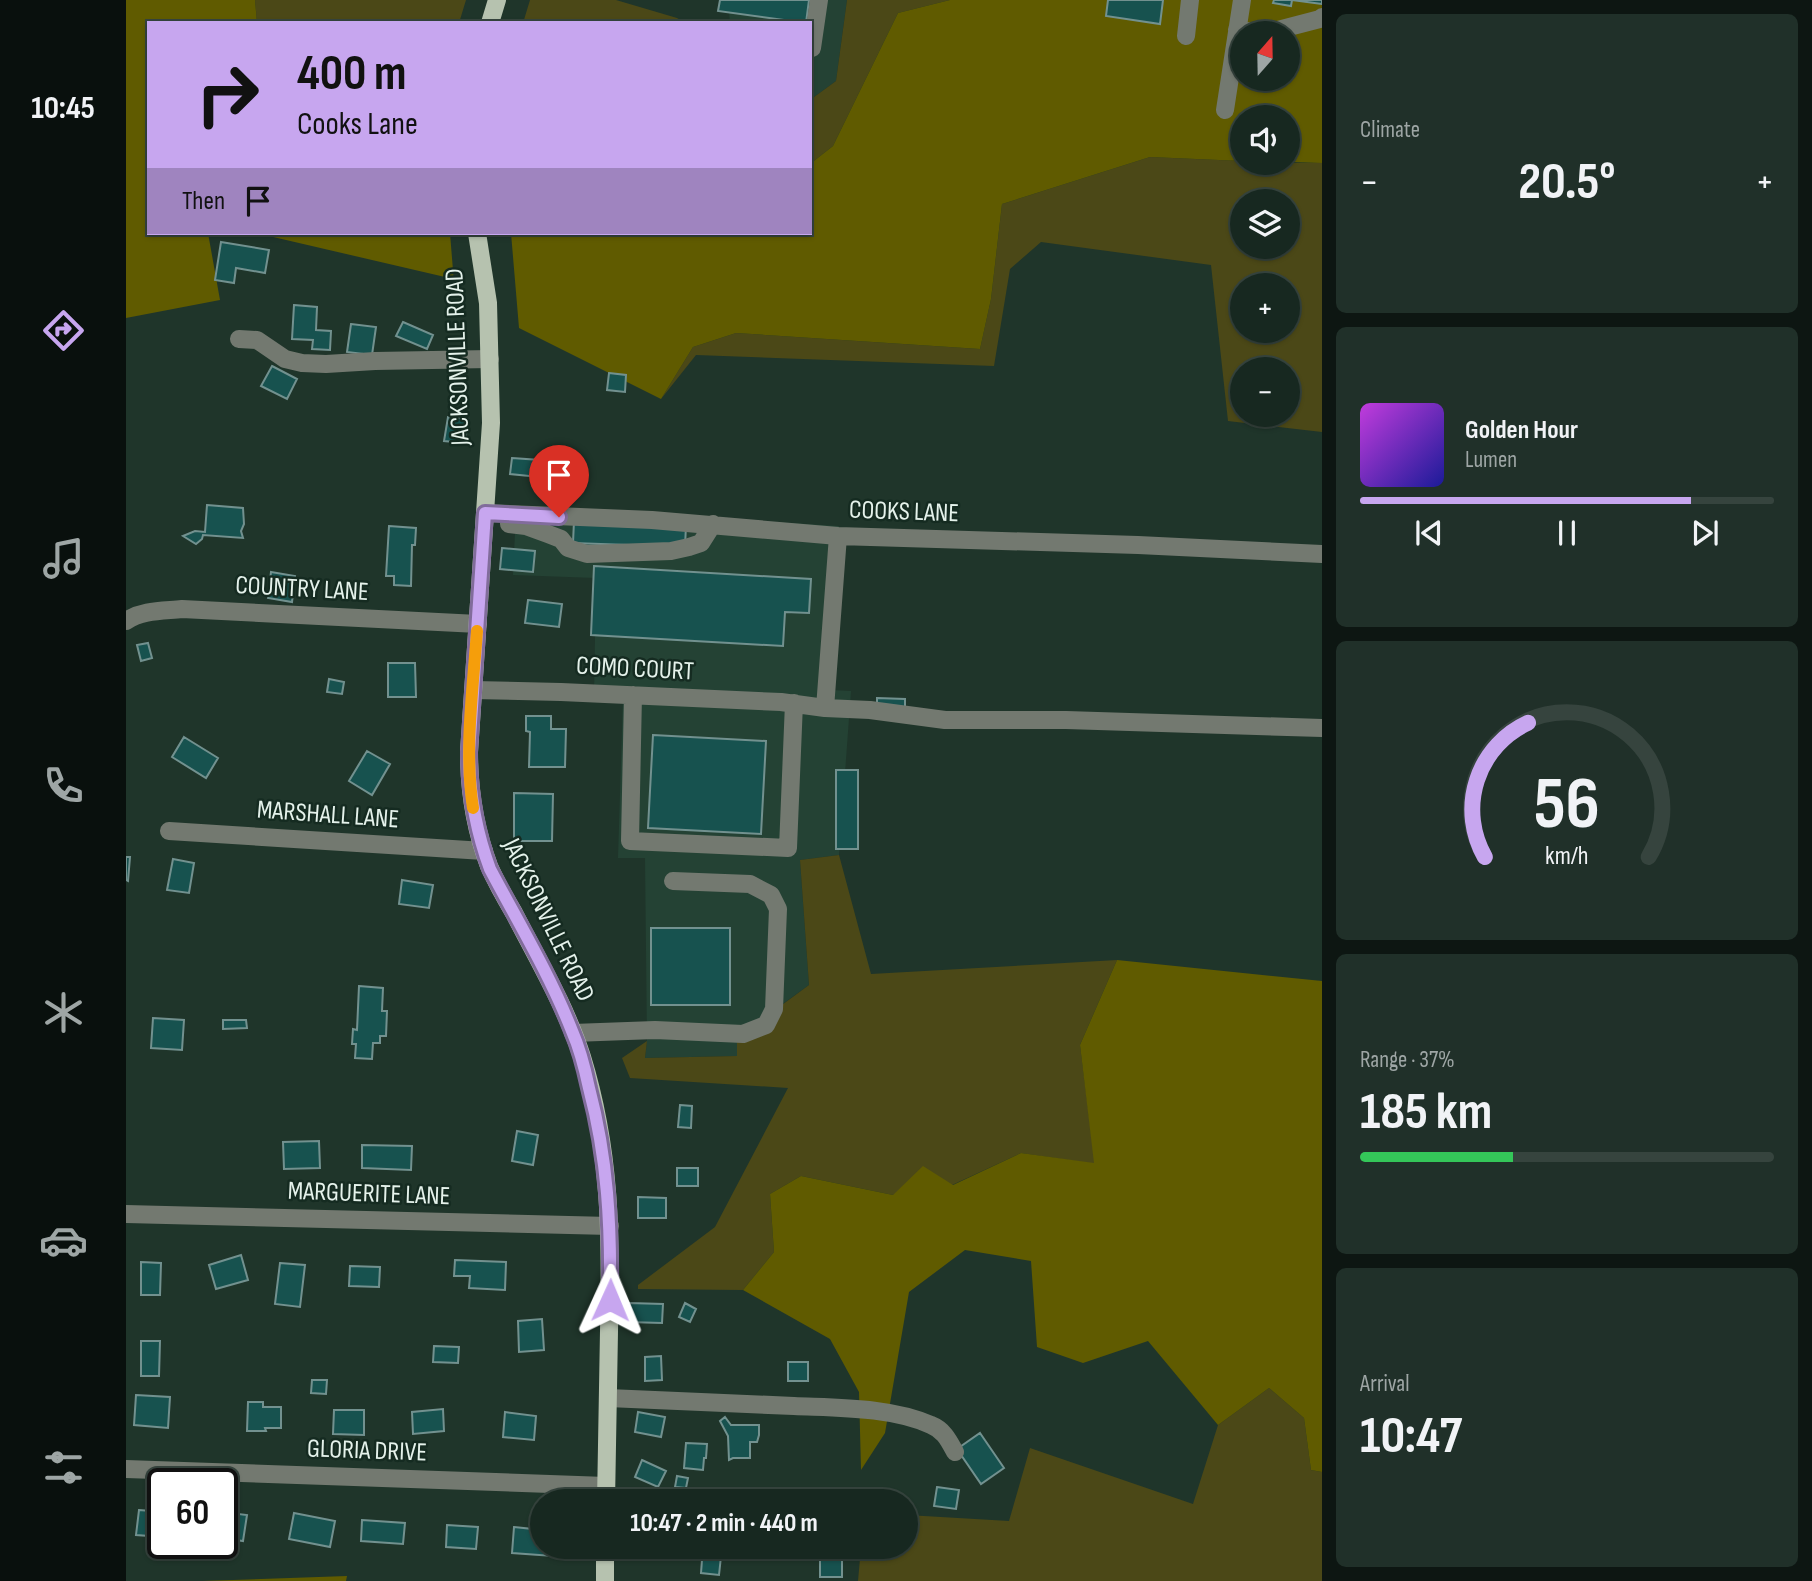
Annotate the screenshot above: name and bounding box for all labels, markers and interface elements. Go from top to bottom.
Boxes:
north arrow [1230,21,1300,91]
map controls [1230,21,1300,427]
text: 400 m [297,45,407,104]
icon: right [182,49,273,140]
text: 10:45 [31,89,95,128]
text: Cooks Lane [297,105,418,144]
button: sound [1230,105,1300,175]
text: Climate [1360,116,1420,144]
text: 20.5° [1518,151,1616,214]
text: − [1360,160,1379,205]
text: + [1755,160,1774,205]
icon: arrive [239,182,277,220]
text: Then [182,186,225,217]
button: layers [1230,189,1300,259]
street label: JACKSONVILLE ROAD [439,268,477,447]
button: + [1230,273,1300,343]
icon: directions [39,306,88,355]
button: − [1230,357,1300,427]
text: Golden Hour [1465,415,1578,446]
pin [529,445,589,517]
text: Lumen [1465,446,1517,474]
icon: arrive [540,456,578,494]
street label: COOKS LANE [848,495,960,529]
icon: previous [1410,514,1448,552]
icon: pause [1548,514,1586,552]
icon: next [1686,514,1724,552]
icon: music [39,534,88,583]
street label: COUNTRY LANE [234,570,370,608]
street label: COMO COURT [575,650,695,688]
icon: phone [39,761,88,810]
text: 56 [1534,761,1600,849]
street label: MARSHALL LANE [256,795,400,835]
street label: JACKSONVILLE ROAD [495,833,601,1006]
text: km/h [1545,840,1589,871]
icon: climate [39,988,88,1037]
text: Range · 37% [1360,1046,1455,1074]
text: 185 km [1360,1081,1492,1144]
street label: MARGUERITE LANE [287,1176,451,1212]
icon: car [39,1216,88,1265]
position arrow [573,1263,647,1337]
text: Arrival [1360,1370,1409,1398]
text: 10:47 [1360,1405,1462,1468]
street label: GLORIA DRIVE [306,1433,428,1469]
icon: filters [39,1443,88,1492]
speed limit sign: 60 [147,1468,238,1559]
text: 10:47 · 2 min · 440 m [630,1508,818,1539]

